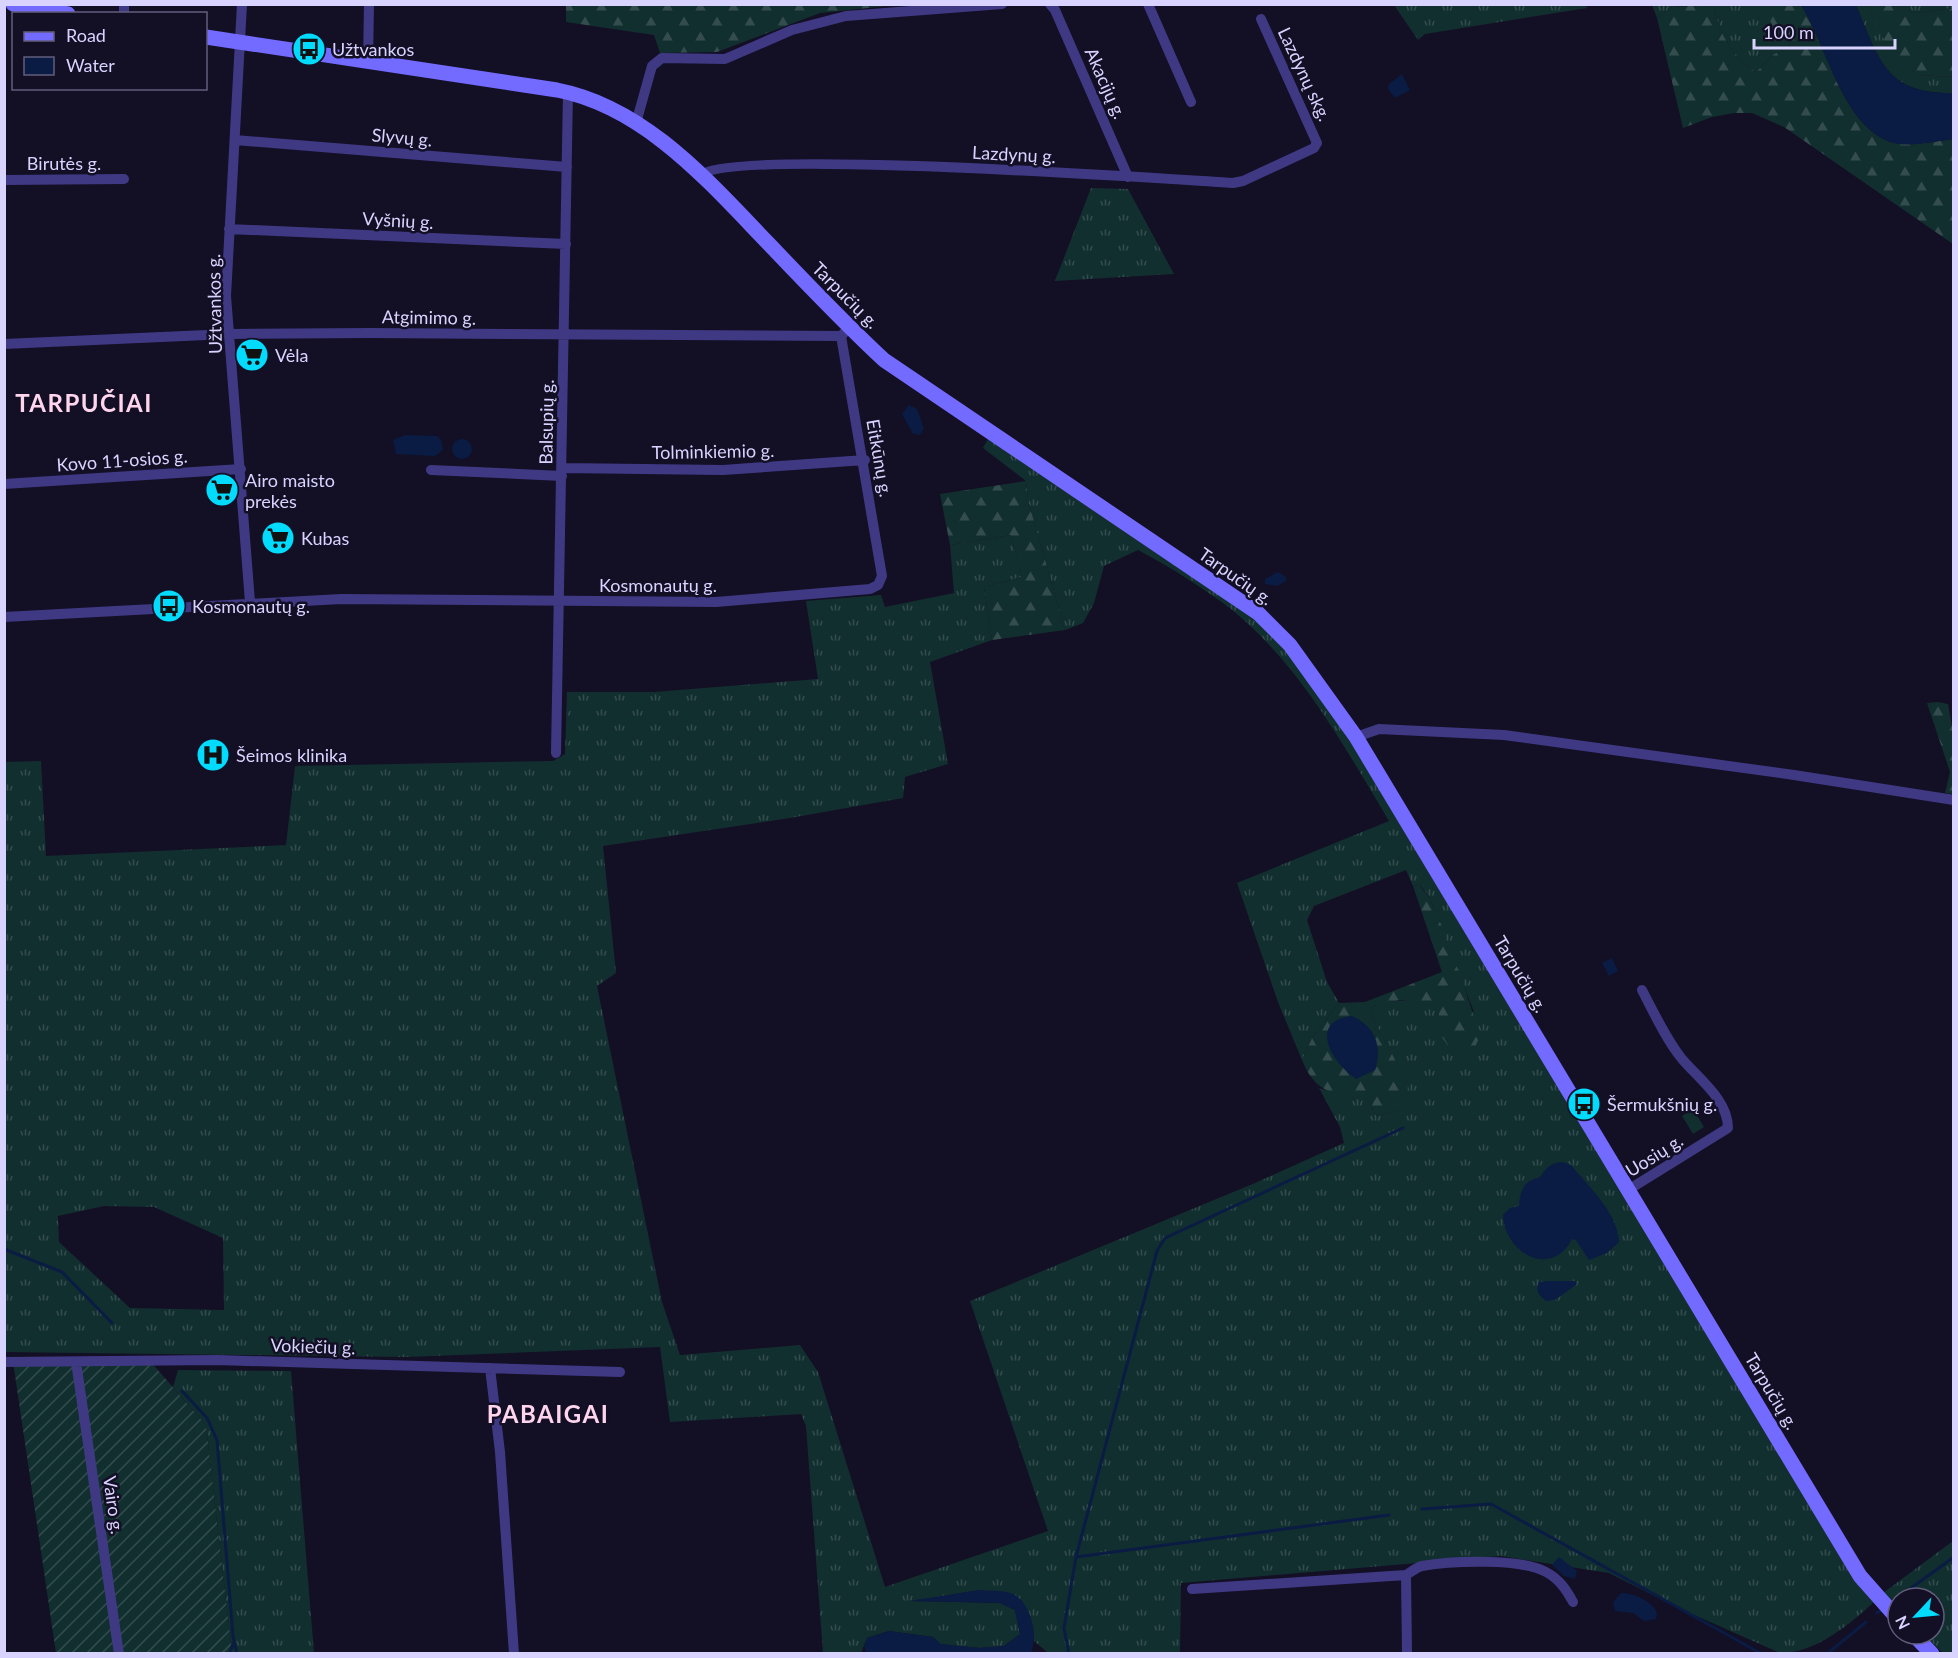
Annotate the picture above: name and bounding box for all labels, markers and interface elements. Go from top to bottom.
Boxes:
legend [12,12,207,90]
scale bar [1754,12,1895,50]
text: 100 m [1763,21,1814,43]
text: Road [66,24,106,46]
street label: Lazdynų skg. [1274,24,1336,124]
bus stop icon: Užtvankos [291,31,327,67]
place label: Užtvankos [332,38,414,60]
street label: Akacijų g. [1081,44,1131,122]
text: Water [66,54,115,76]
street label: Slyvų g. [371,123,433,151]
street label: Lazdynų g. [972,141,1056,167]
street label: Birutės g. [27,152,101,174]
street label: Vyšnių g. [362,207,434,233]
street label: Užtvankos g. [202,254,226,354]
street label: Tarpučių g. [808,257,884,333]
street label: Atgimimo g. [382,305,476,329]
supermarket icon: Vėla [234,337,270,373]
place label: Vėla [275,344,309,366]
street label: Balsupių g. [534,379,558,465]
district label: TARPUČIAI [15,388,153,417]
street label: Eitkūnų g. [862,417,898,499]
street label: Tolminkiemio g. [652,439,774,463]
street label: Kovo 11-osios g. [56,444,188,476]
place label: Airo maisto prekės [245,469,335,512]
supermarket icon: Airo maisto prekės [204,472,240,508]
supermarket icon: Kubas [260,520,296,556]
place label: Kubas [301,527,350,549]
street label: Tarpučių g. [1195,543,1277,609]
street label: Kosmonautų g. [599,574,717,596]
bus stop icon: Kosmonautų g. [151,588,187,624]
place label: Kosmonautų g. [192,595,310,617]
hospital icon: Šeimos klinika [195,737,231,773]
place label: Šeimos klinika [236,744,347,766]
street label: Tarpučių g. [1490,932,1552,1016]
bus stop icon: Šermukšnių g. [1566,1086,1602,1122]
place label: Šermukšnių g. [1607,1093,1717,1115]
street label: Uosių g. [1621,1129,1687,1181]
street label: Vokiečių g. [270,1334,356,1358]
street label: Tarpučių g. [1741,1349,1803,1433]
district label: PABAIGAI [487,1399,609,1428]
street label: Vairo g. [99,1474,129,1536]
north arrow [1886,1586,1946,1646]
text: N [1891,1613,1913,1632]

